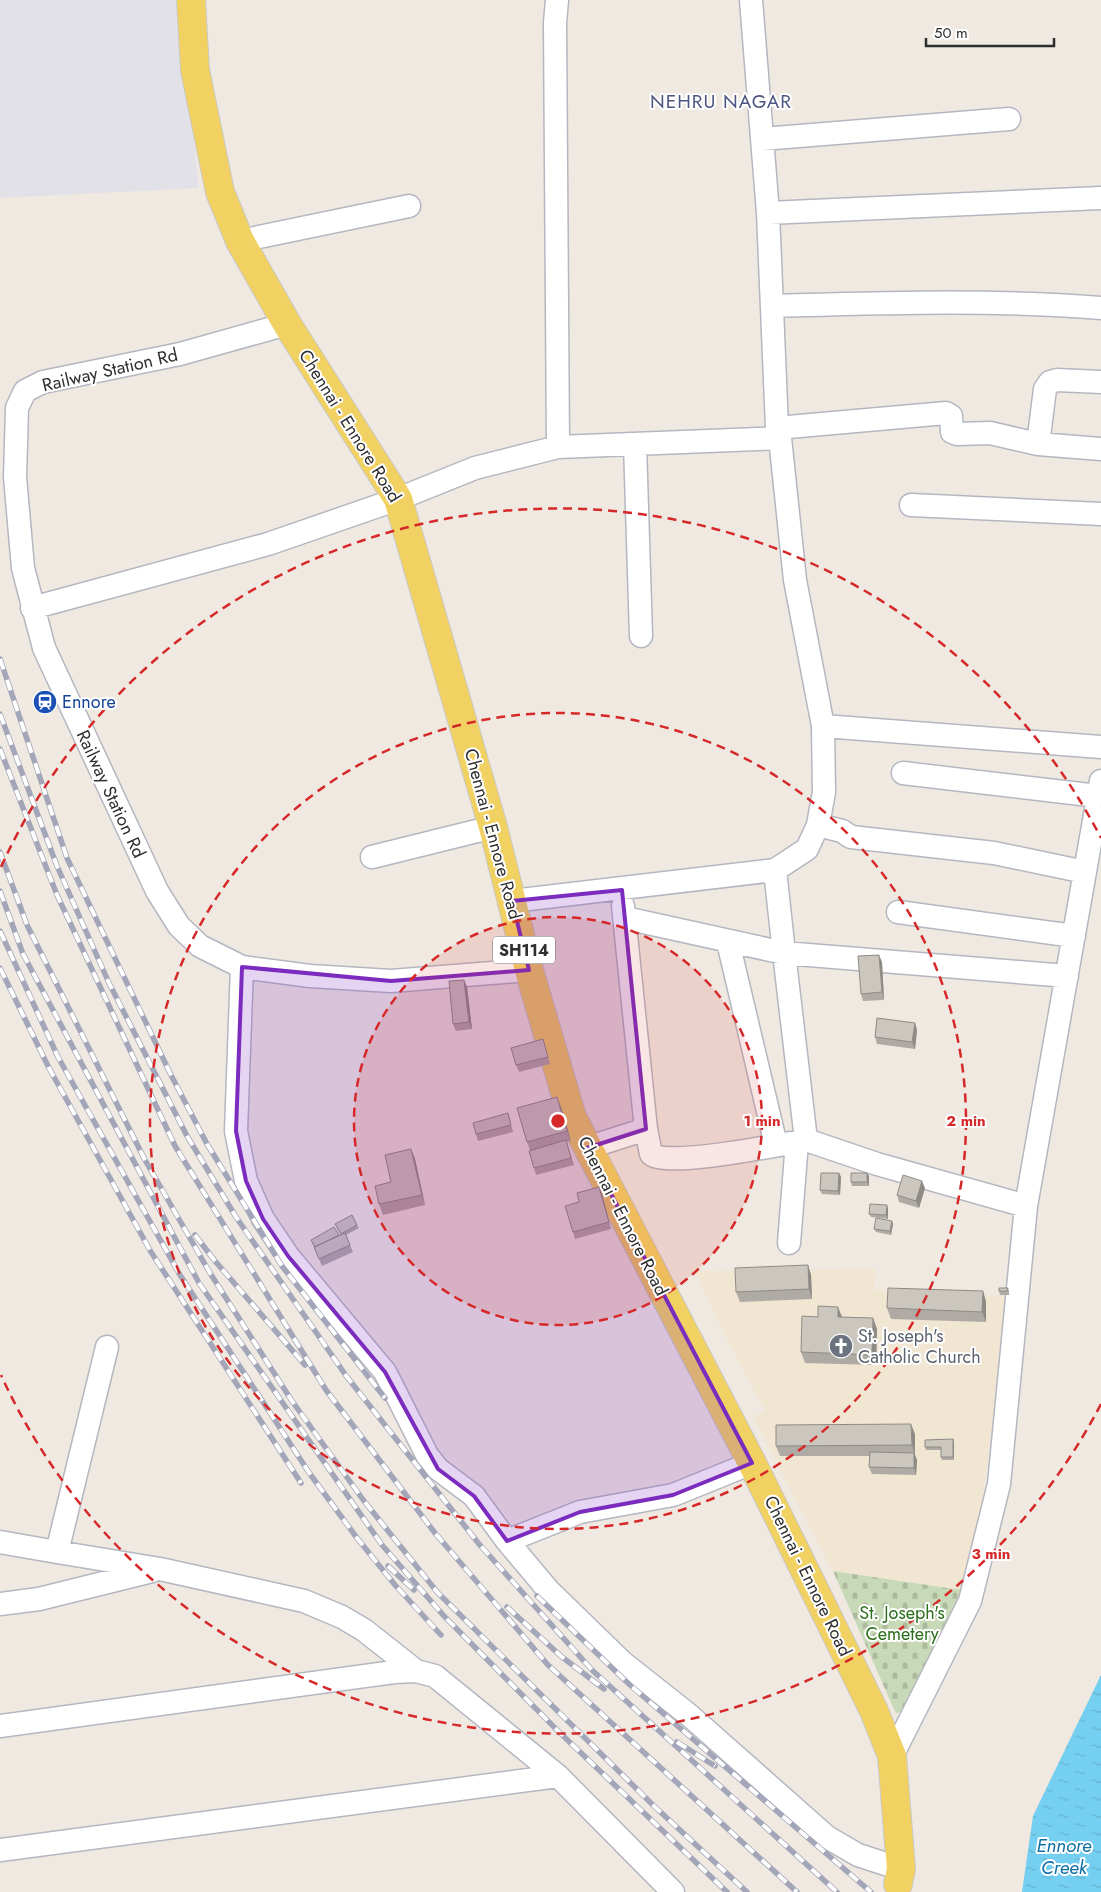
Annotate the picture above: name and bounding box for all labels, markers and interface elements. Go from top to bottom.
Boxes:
scale bar [926,15,1054,47]
text: 50 m [934,22,968,44]
district label: NEHRU NAGAR [650,88,792,115]
street label: Railway Station Rd [40,342,180,398]
street label: Chennai - Ennore Road [292,345,408,507]
station icon: Ennore [32,689,58,715]
place label: Ennore [62,689,116,715]
street label: Railway Station Rd [70,726,152,862]
street label: Chennai - Ennore Road [458,746,528,922]
road number: SH114 [493,936,555,964]
text: 1 min [743,1110,781,1132]
text: 2 min [946,1110,986,1132]
centre of rings [549,1112,567,1130]
street label: Chennai - Ennore Road [571,1132,675,1300]
place label: St. Joseph's Catholic Church [858,1323,981,1370]
church icon: St. Joseph's Catholic Church [828,1333,854,1359]
street label: Chennai - Ennore Road [758,1491,858,1661]
text: 3 min [972,1543,1010,1565]
park label: St. Joseph's Cemetery [859,1600,945,1647]
water label: Ennore Creek [1036,1832,1092,1881]

